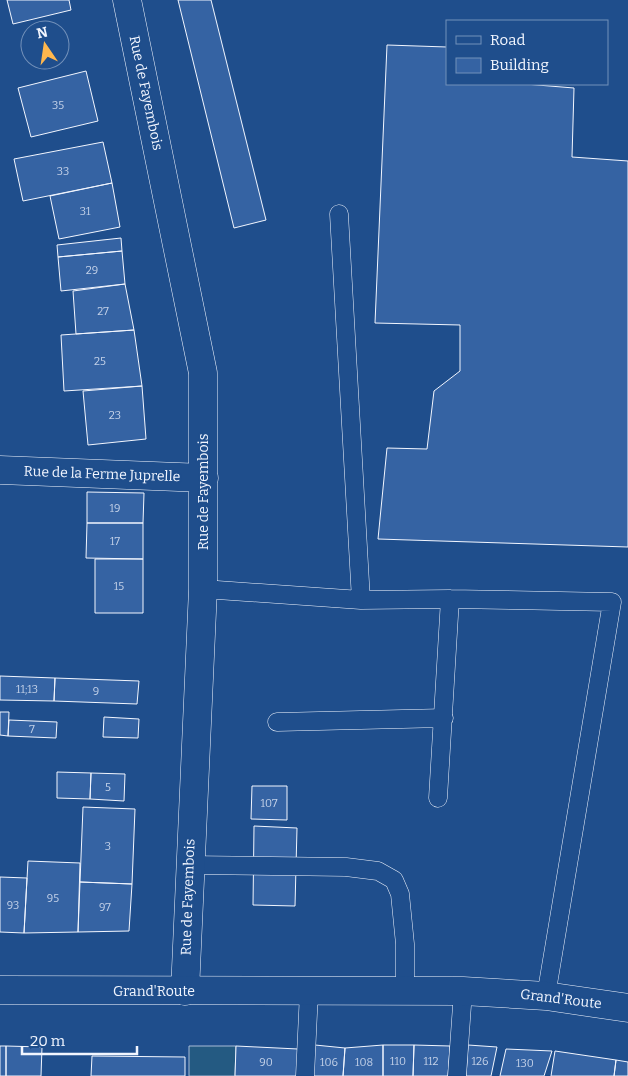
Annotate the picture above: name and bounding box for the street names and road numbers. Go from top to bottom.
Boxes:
street label: Rue de Fayembois [126,34,166,152]
street label: Rue de Fayembois [195,434,212,550]
street label: Rue de la Ferme Juprelle [23,463,181,485]
street label: Rue de Fayembois [177,838,199,956]
street label: Grand'Route [113,983,195,1000]
street label: Grand'Route [519,986,603,1012]

